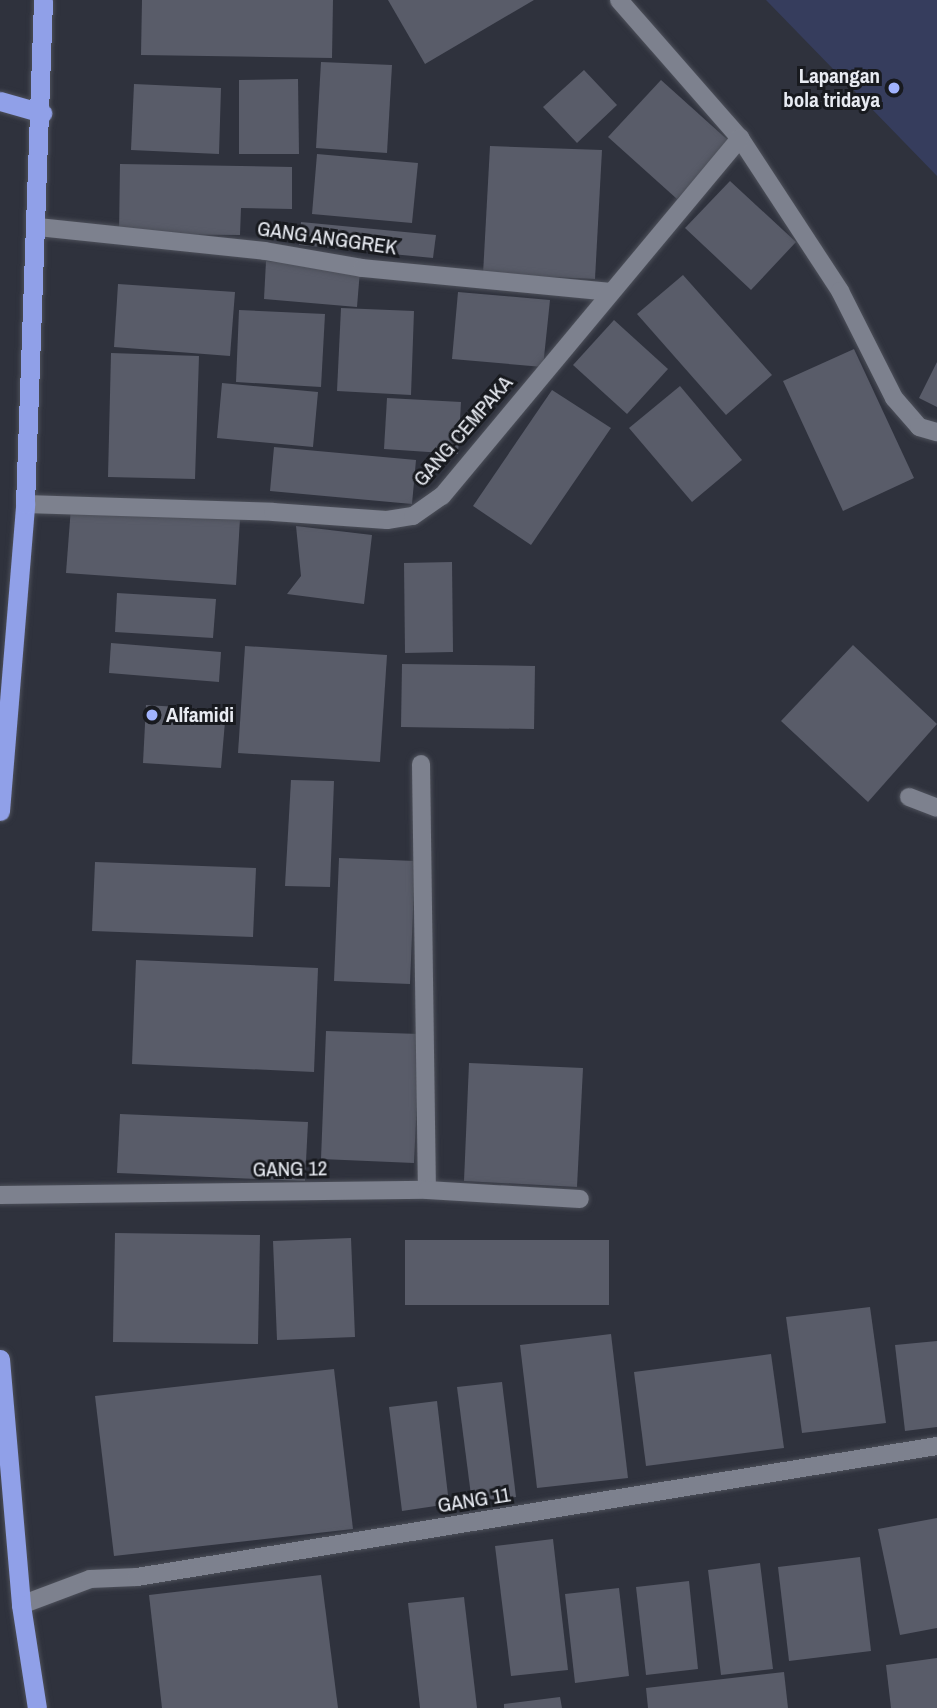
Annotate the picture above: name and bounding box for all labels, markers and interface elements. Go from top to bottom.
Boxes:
place label: Lapangan bola tridaya [783,63,880,113]
marker: Lapangan bola tridaya [886,80,902,96]
street label: GANG ANGGREK [255,216,399,260]
street label: GANG CEMPAKA [408,370,518,492]
place label: Alfamidi [166,702,234,728]
marker: Alfamidi [144,707,160,723]
street label: GANG 12 [252,1156,328,1182]
street label: GANG 11 [436,1482,512,1518]

